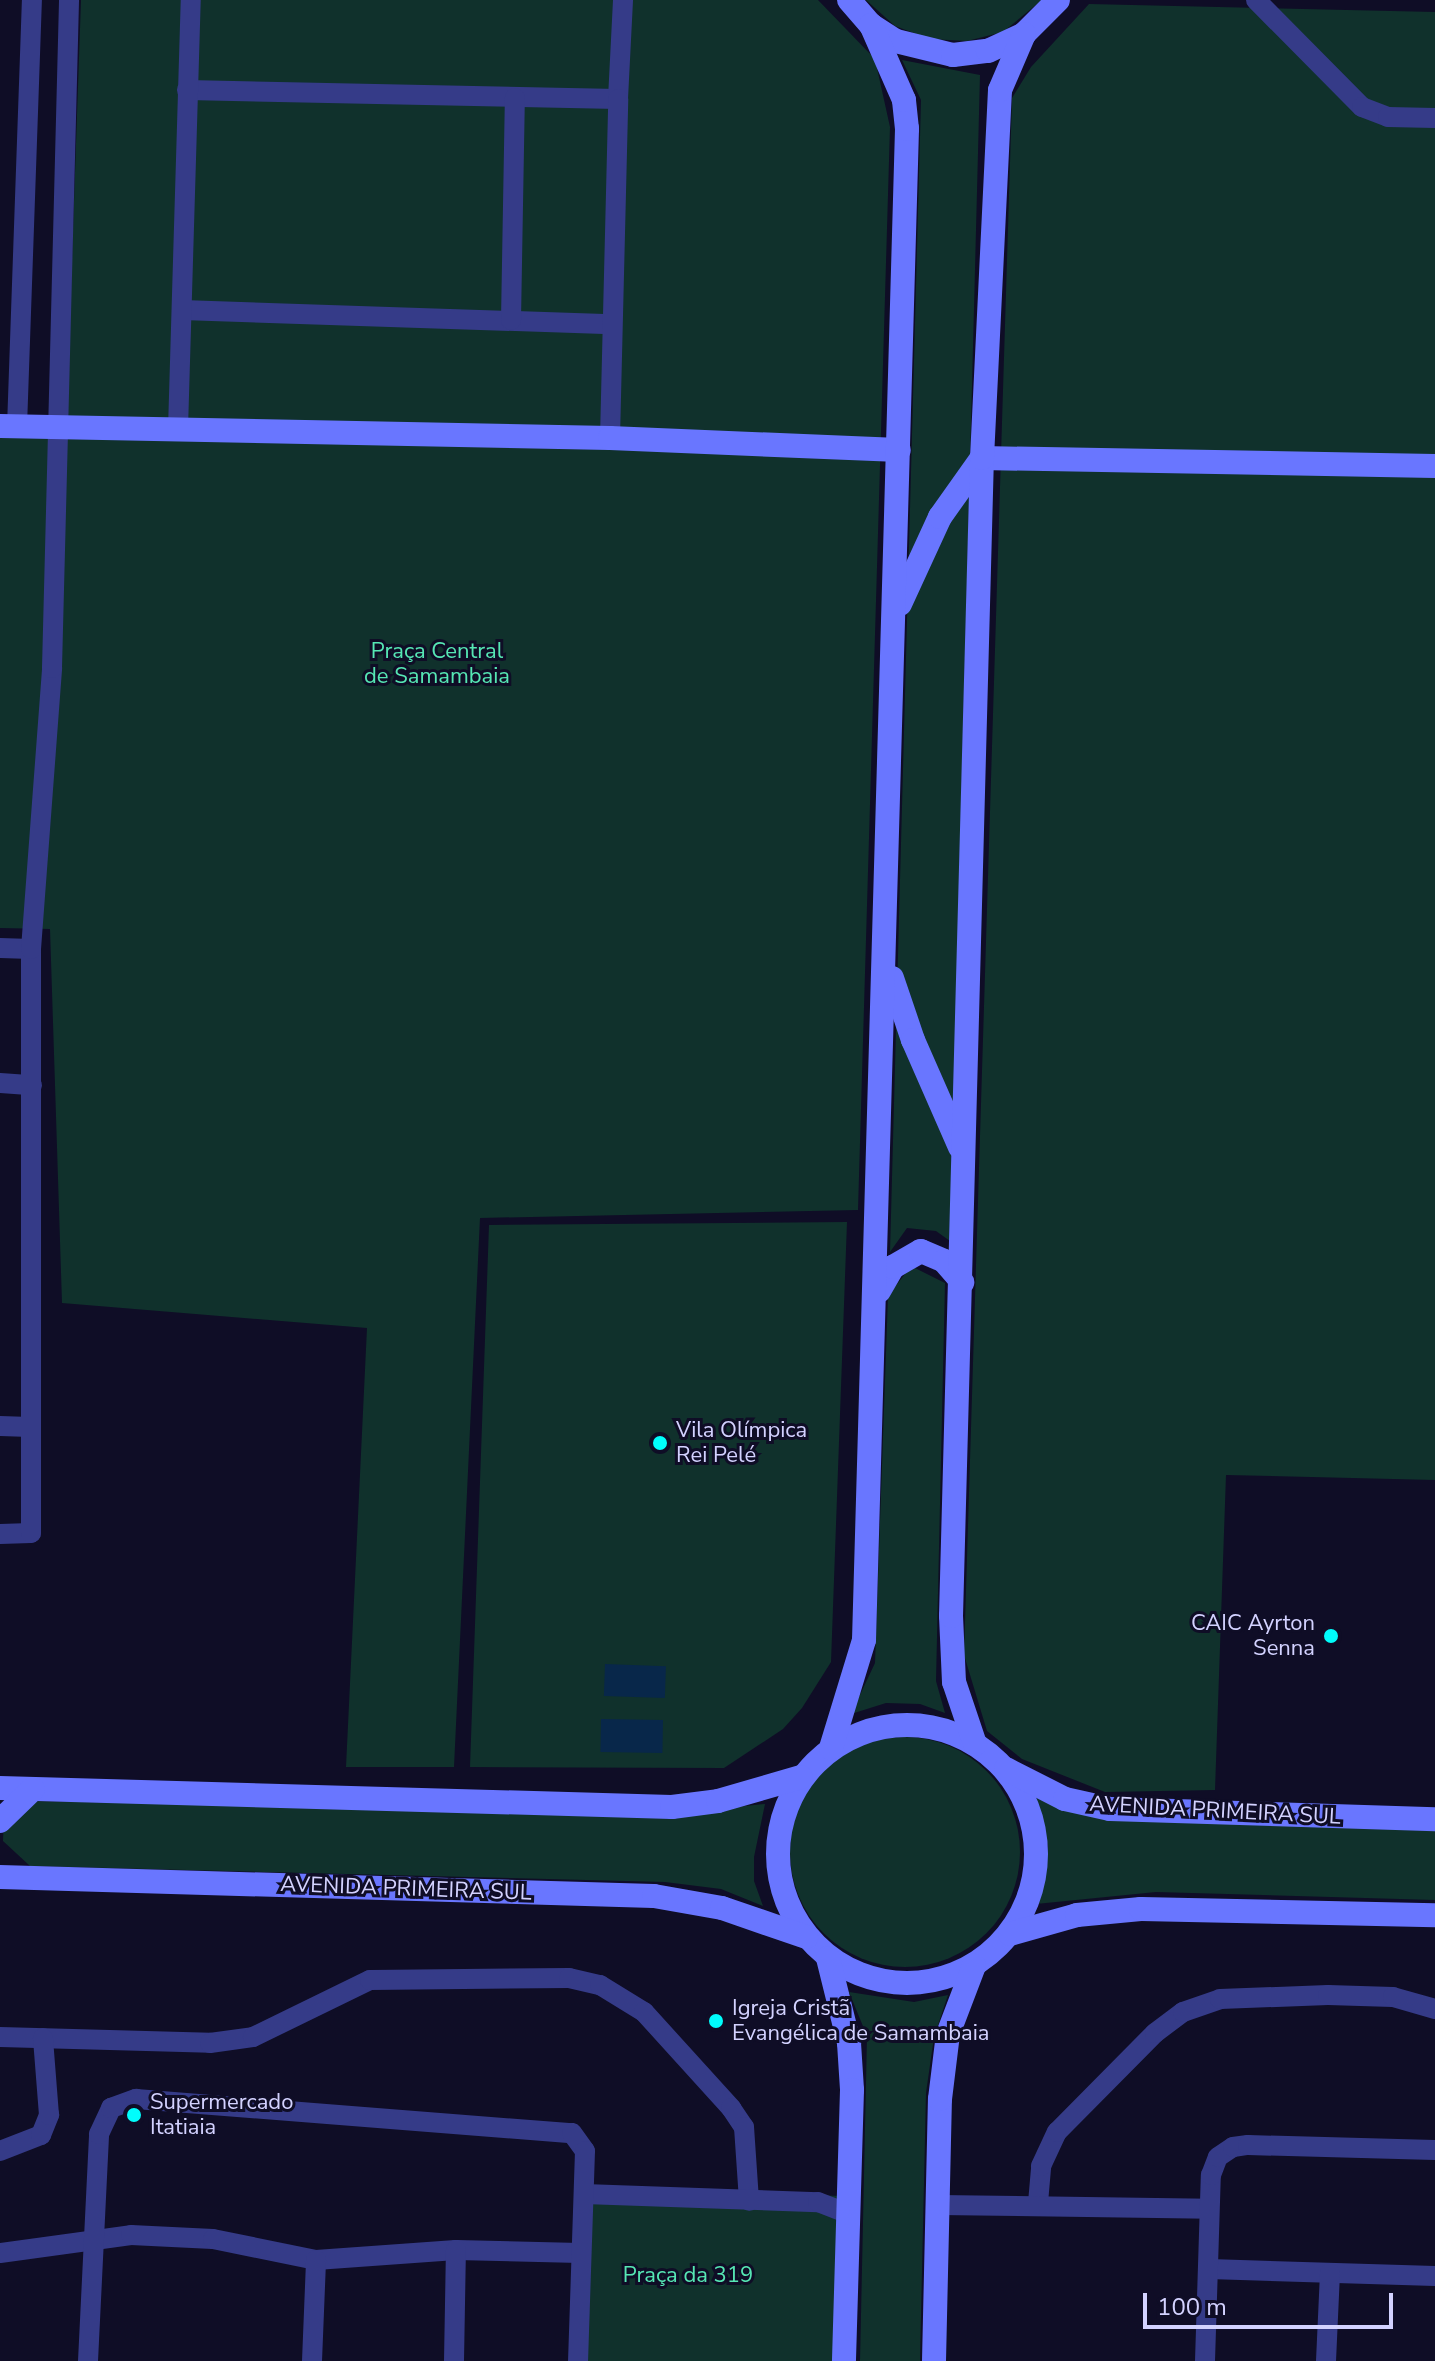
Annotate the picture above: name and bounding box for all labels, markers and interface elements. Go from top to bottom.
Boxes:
park label: Praça Central de Samambaia [364,638,510,690]
place label: Vila Olímpica Rei Pelé [676,1417,807,1468]
marker: Vila Olímpica Rei Pelé [651,1434,669,1452]
place label: CAIC Ayrton Senna [1191,1610,1315,1662]
marker: CAIC Ayrton Senna [1322,1627,1340,1645]
street label: AVENIDA PRIMEIRA SUL [1089,1791,1341,1831]
street label: AVENIDA PRIMEIRA SUL [280,1871,532,1907]
place label: Igreja Cristã Evangélica de Samambaia [732,1995,989,2046]
marker: Igreja Cristã Evangélica de Samambaia [707,2012,725,2030]
place label: Supermercado Itatiaia [150,2089,293,2140]
marker: Supermercado Itatiaia [125,2106,143,2124]
park label: Praça da 319 [623,2263,753,2289]
scale bar [1147,2277,1397,2327]
text: 100 m [1157,2291,1227,2323]

